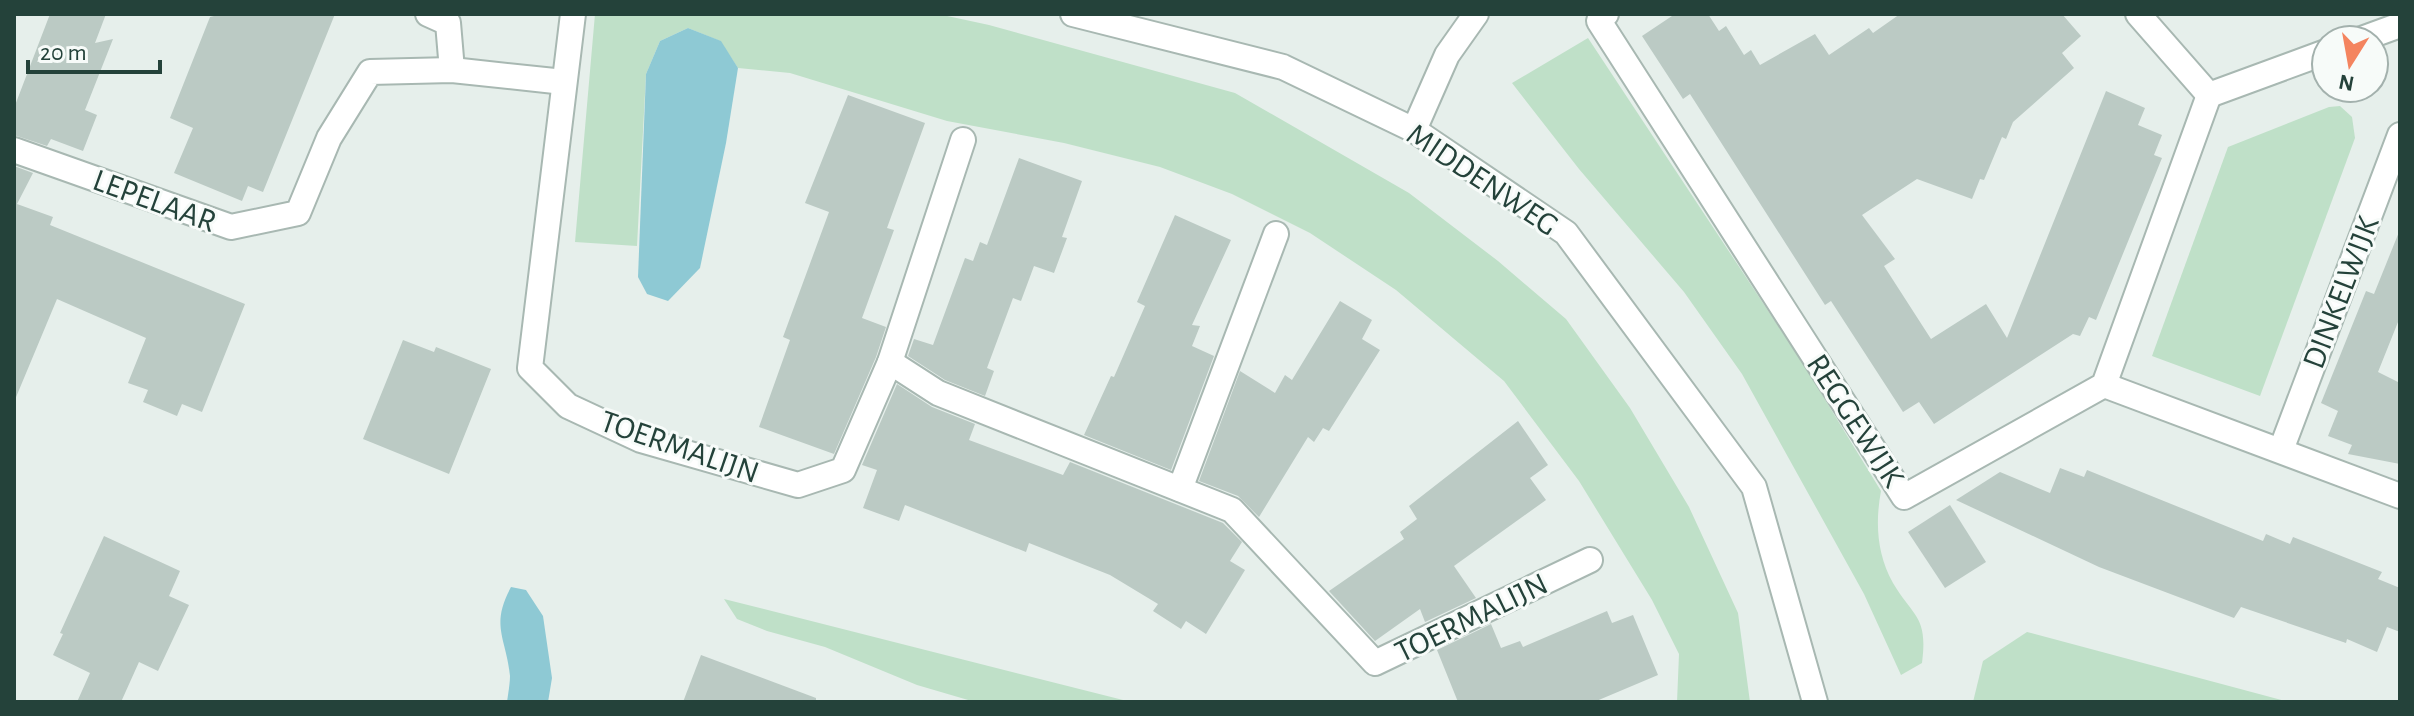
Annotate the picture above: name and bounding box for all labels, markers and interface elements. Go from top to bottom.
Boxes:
scale bar [28,24,160,74]
north arrow [2310,24,2390,104]
text: 20 m [40,41,87,65]
text: N [2337,70,2356,95]
street label: MIDDENWEG [1401,118,1564,242]
street label: LEPELAAR [89,164,221,238]
street label: DINKELWIJK [2297,211,2385,373]
street label: REGGEWIJK [1801,348,1910,493]
street label: TOERMALIJN [596,405,763,489]
street label: TOERMALIJN [1390,567,1553,669]

